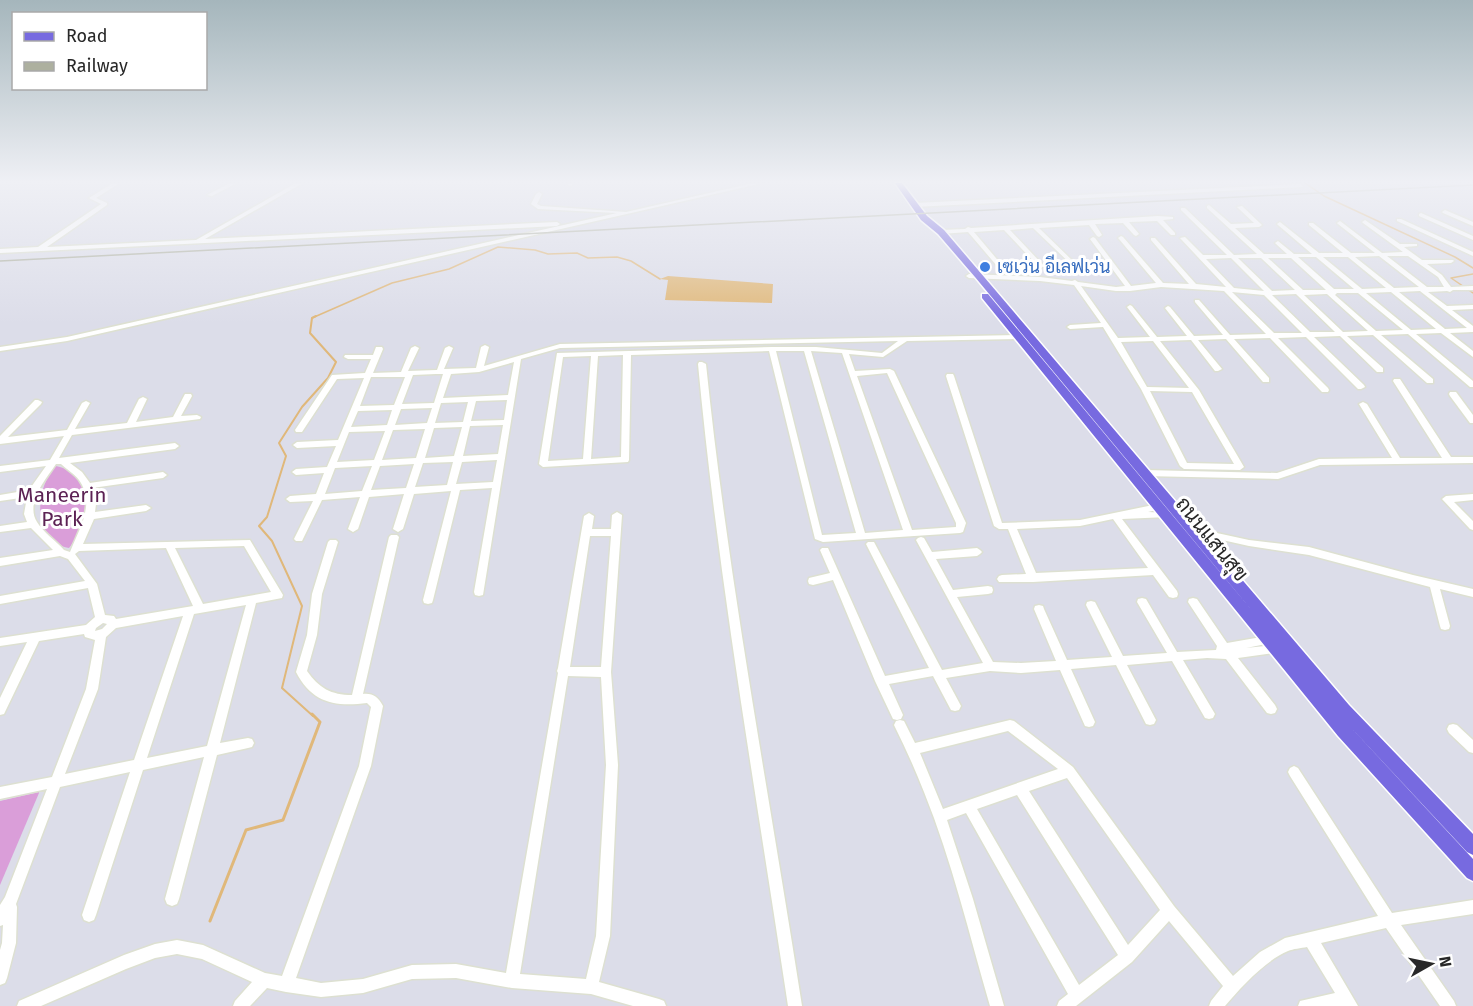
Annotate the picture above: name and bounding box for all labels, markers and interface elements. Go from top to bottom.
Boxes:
legend [12,12,207,90]
text: Road [66,25,108,47]
text: Railway [66,55,128,77]
place label: เซเว่น อีเลฟเว่น [997,254,1111,278]
marker: เซเว่น อีเลฟเว่น [978,260,992,274]
park label: Maneerin Park [17,482,107,532]
street label: ถนนแสนสุข [1169,491,1254,587]
north arrow [1401,934,1461,994]
text: N [1435,955,1456,968]

